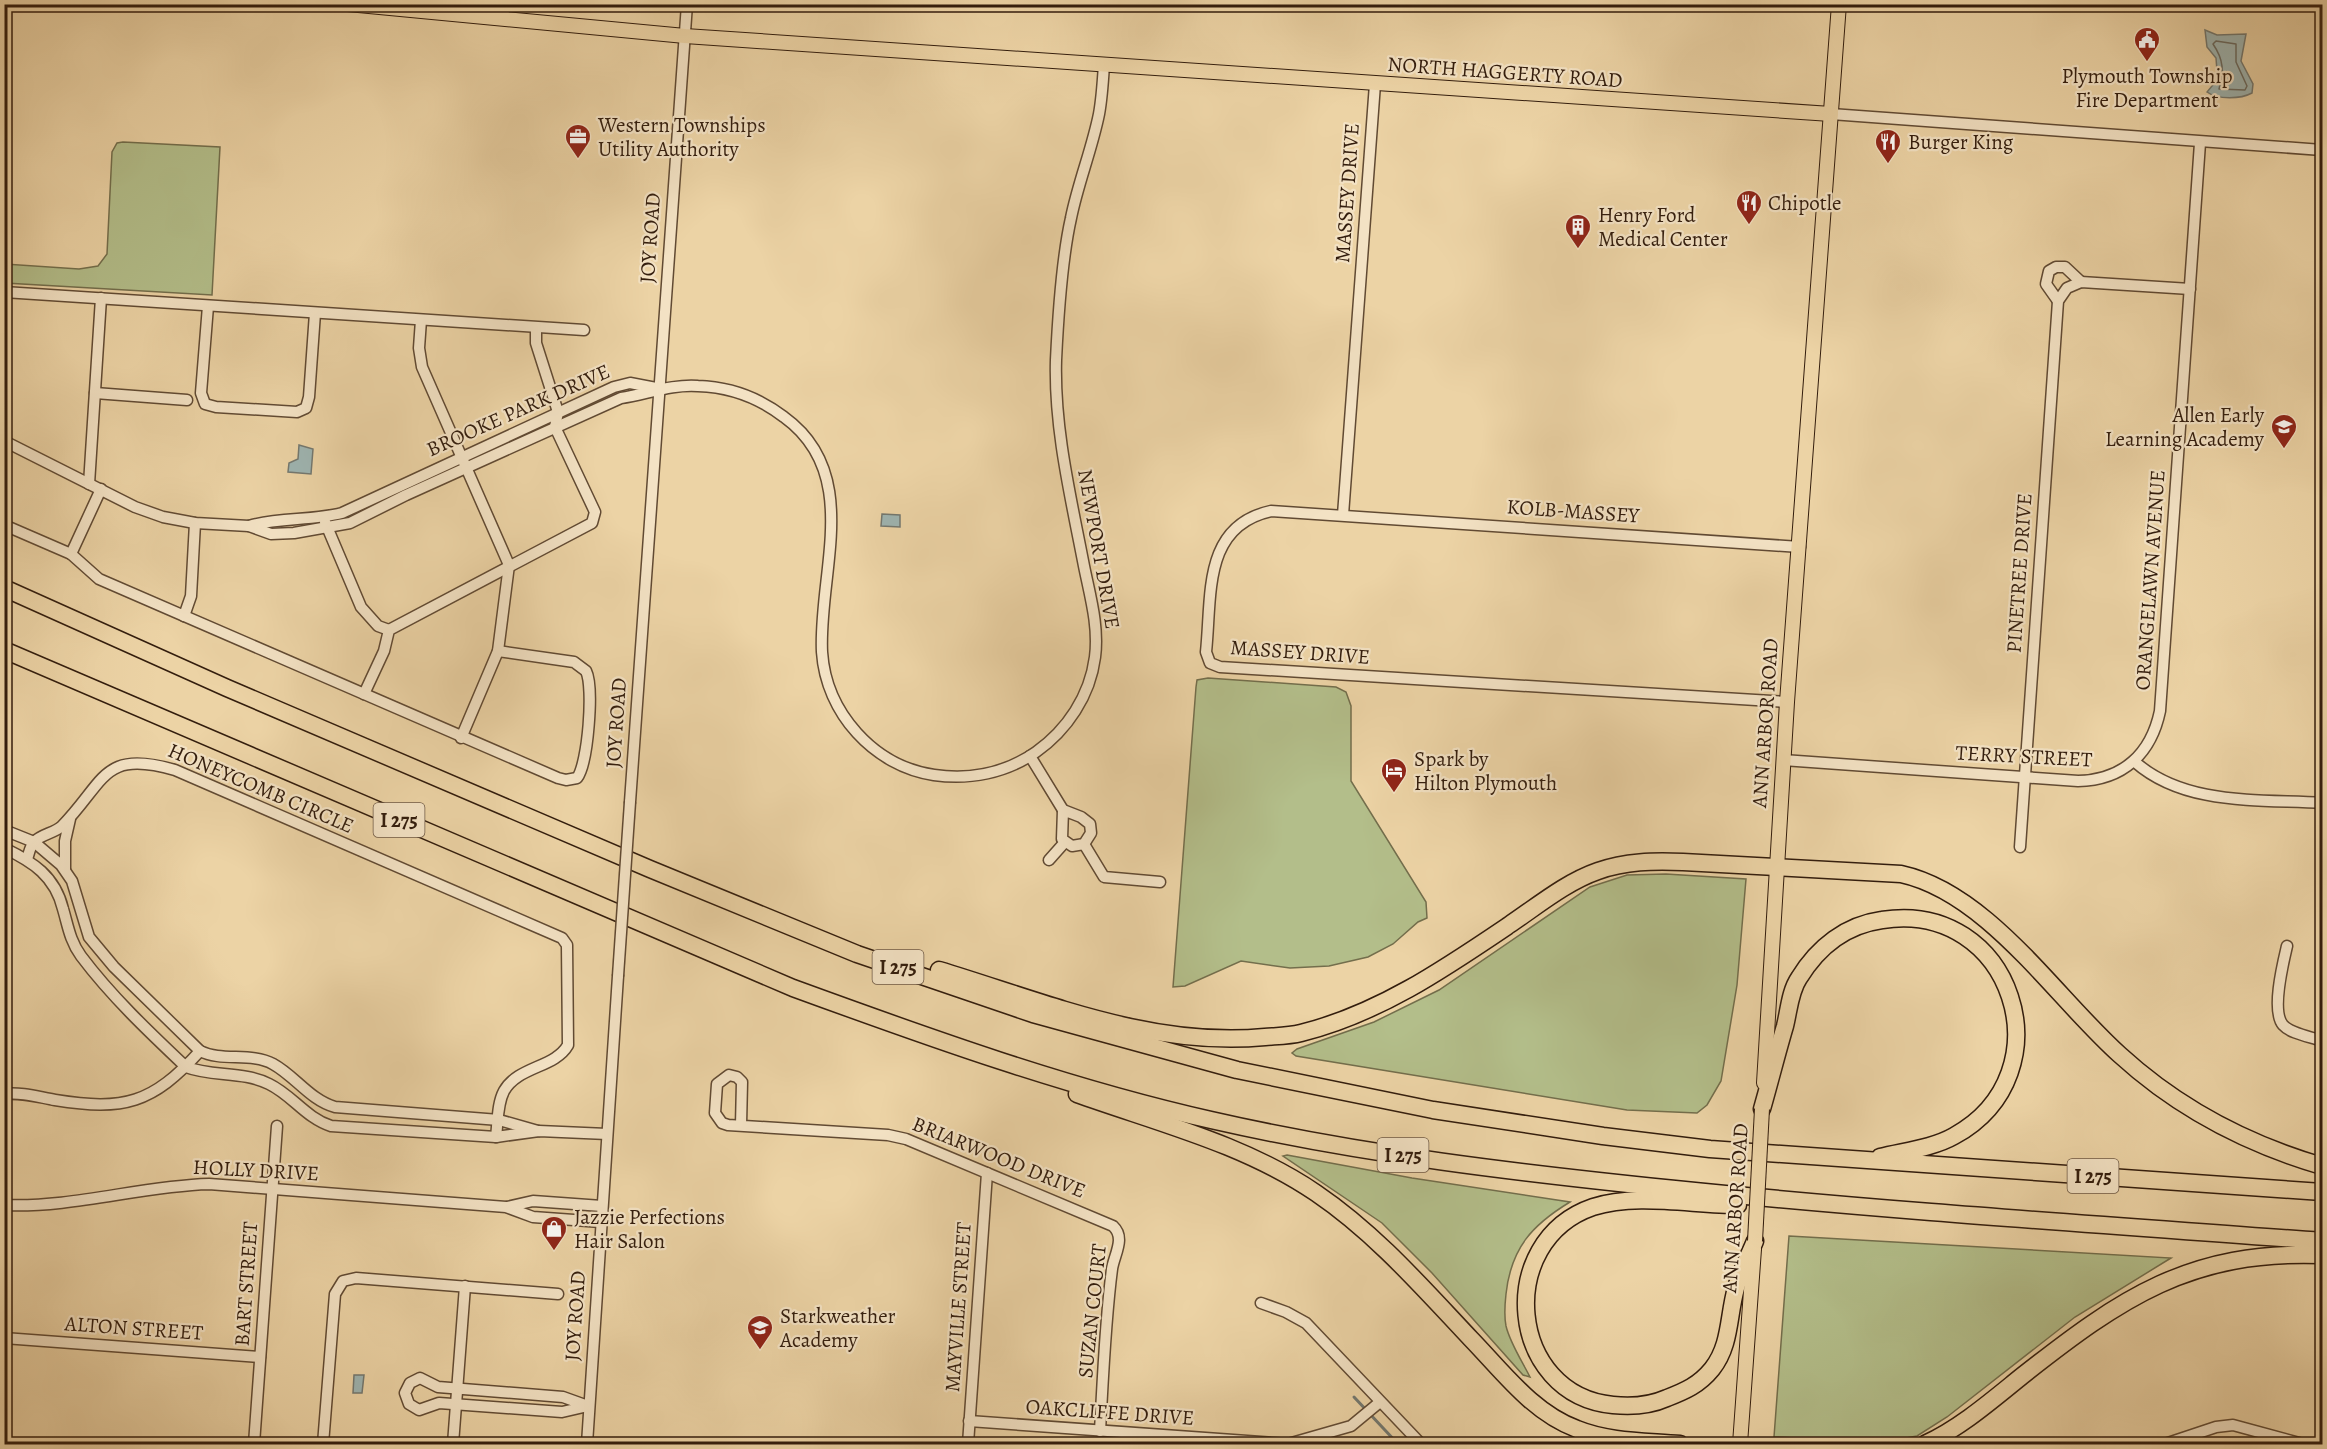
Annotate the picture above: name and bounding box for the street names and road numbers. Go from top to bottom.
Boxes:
street label: NORTH HAGGERTY ROAD [1386,50,1624,94]
street label: MASSEY DRIVE [1328,122,1366,264]
street label: JOY ROAD [633,192,667,284]
street label: BROOKE PARK DRIVE [422,357,614,463]
street label: NEWPORT DRIVE [1071,467,1127,631]
street label: ORANGELAWN AVENUE [2128,469,2172,691]
street label: KOLB-MASSEY [1506,492,1641,530]
street label: PINETREE DRIVE [1999,492,2039,654]
street label: MASSEY DRIVE [1229,633,1371,671]
street label: ANN ARBOR ROAD [1745,637,1785,810]
street label: JOY ROAD [599,677,633,769]
street label: HONEYCOMB CIRCLE [164,736,358,840]
street label: TERRY STREET [1955,738,2094,774]
road number: I 275 [374,803,424,837]
road number: I 275 [872,950,924,984]
street label: BRIARWOOD DRIVE [908,1109,1090,1205]
street label: ANN ARBOR ROAD [1715,1122,1755,1295]
road number: I 275 [1378,1138,1428,1172]
street label: HOLLY DRIVE [192,1153,320,1187]
road number: I 275 [2068,1159,2118,1193]
street label: BART STREET [228,1220,264,1347]
street label: MAYVILLE STREET [938,1221,978,1393]
street label: SUZAN COURT [1071,1242,1113,1380]
street label: JOY ROAD [558,1270,592,1362]
street label: ALTON STREET [63,1309,205,1347]
street label: OAKCLIFFE DRIVE [1025,1392,1195,1432]

